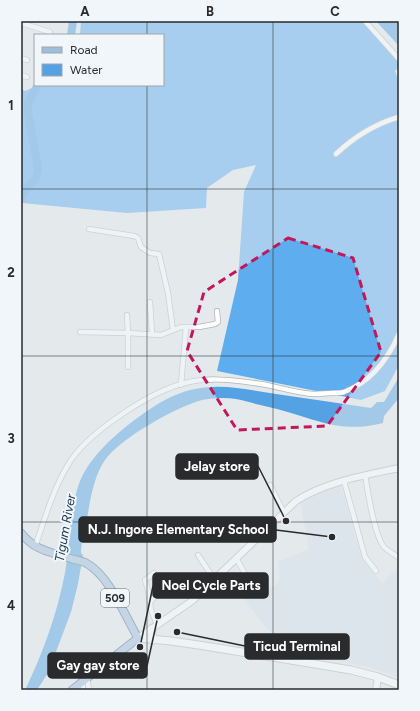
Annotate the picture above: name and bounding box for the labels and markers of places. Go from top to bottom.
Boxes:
callout: Jelay store [176,454,258,479]
callout: N.J. Ingore Elementary School [79,517,276,542]
callout: Noel Cycle Parts [153,573,268,598]
callout: Ticud Terminal [245,634,349,659]
callout: Gay gay store [48,653,147,678]

